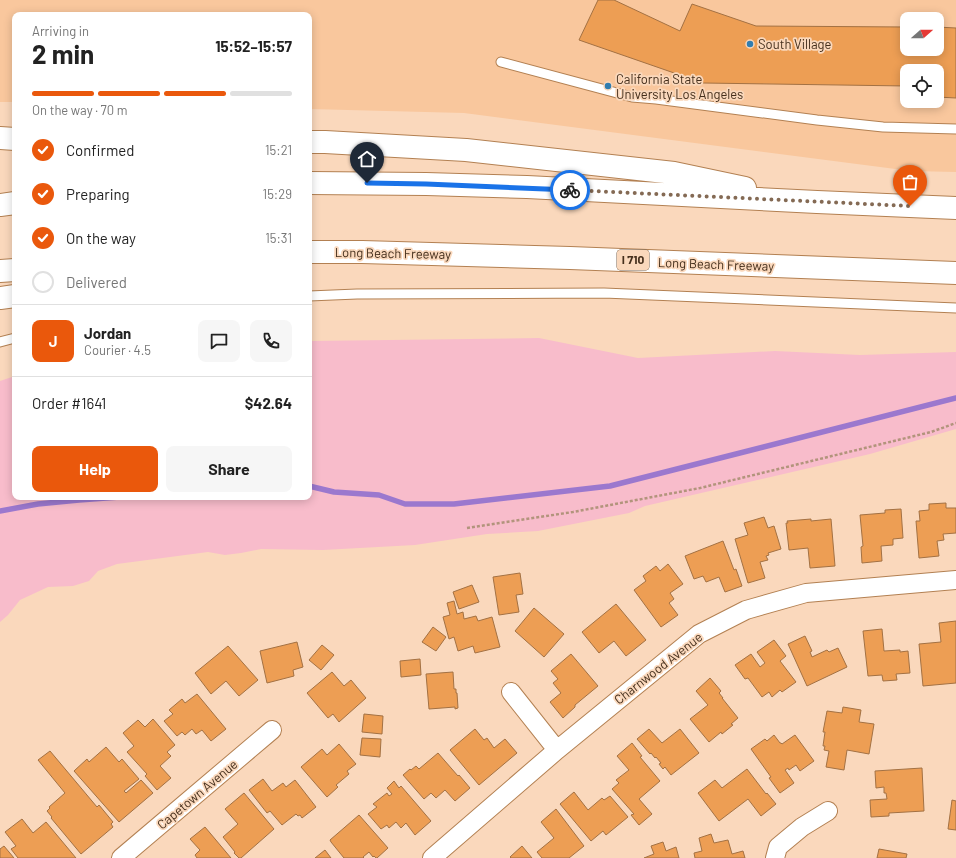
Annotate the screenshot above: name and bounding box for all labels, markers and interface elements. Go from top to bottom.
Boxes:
north arrow [900,12,944,56]
map controls [900,12,944,108]
text: Arriving in [32,23,89,39]
place label: South Village [758,36,832,52]
text: 15:52–15:57 [215,37,292,55]
text: 2 min [32,38,94,69]
marker: South Village [745,39,755,49]
button: locate [900,64,944,108]
place label: California State University Los Angeles [616,71,743,102]
marker: California State University Los Angeles [603,81,613,91]
text: On the way · 70 m [32,102,127,118]
icon: check [32,139,54,161]
text: Confirmed [66,141,134,159]
text: 15:21 [265,142,292,158]
pin [350,142,384,183]
icon: home [356,148,378,170]
pin [893,165,927,206]
courier [550,170,590,210]
icon: bag [899,171,921,193]
icon: bike [559,179,581,201]
icon: check [32,183,54,205]
text: Preparing [66,185,130,203]
text: 15:29 [263,186,292,202]
icon: check [32,227,54,249]
text: On the way [66,229,136,247]
text: 15:31 [265,230,292,246]
street label: Long Beach Freeway [335,244,451,262]
road number: I 710 [617,250,649,270]
street label: Long Beach Freeway [658,254,774,274]
text: Delivered [66,273,127,291]
button: chat [198,320,240,362]
button: phone [250,320,292,362]
text: Jordan [84,324,131,342]
text: J [49,332,57,350]
text: Courier · 4.5 [84,342,151,358]
text: Order #1641 [32,394,106,412]
text: $42.64 [245,394,292,412]
button: Help [32,446,158,492]
button: Share [166,446,292,492]
street label: Charnwood Avenue [611,629,705,707]
street label: Capetown Avenue [154,756,241,832]

